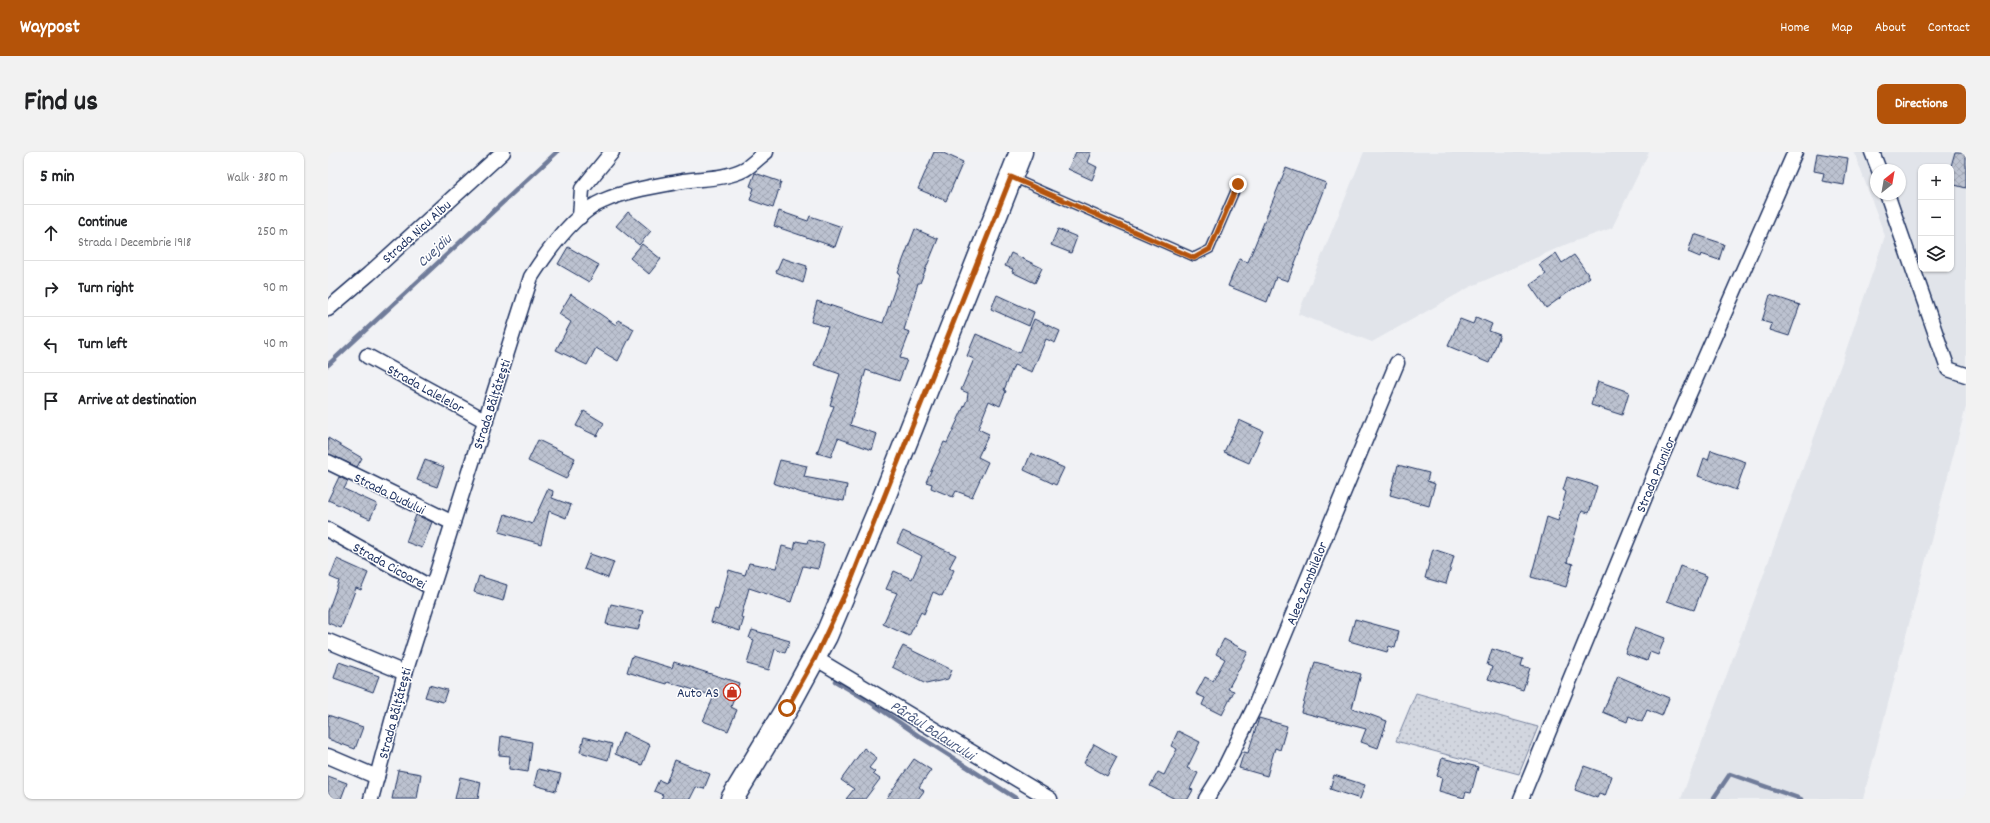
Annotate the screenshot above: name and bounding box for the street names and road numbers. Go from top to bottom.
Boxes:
street label: Strada Nicu Albu [378,196,456,269]
street label: Strada Bălțătești [469,357,517,452]
street label: Strada Lalelelor [383,360,468,420]
street label: Strada Prunilor [1632,433,1682,516]
street label: Strada Dudului [350,469,429,521]
street label: Strada Cicoarei [349,538,430,595]
street label: Aleea Zambilelor [1282,538,1334,628]
street label: Strada Bălțătești [374,665,418,761]

